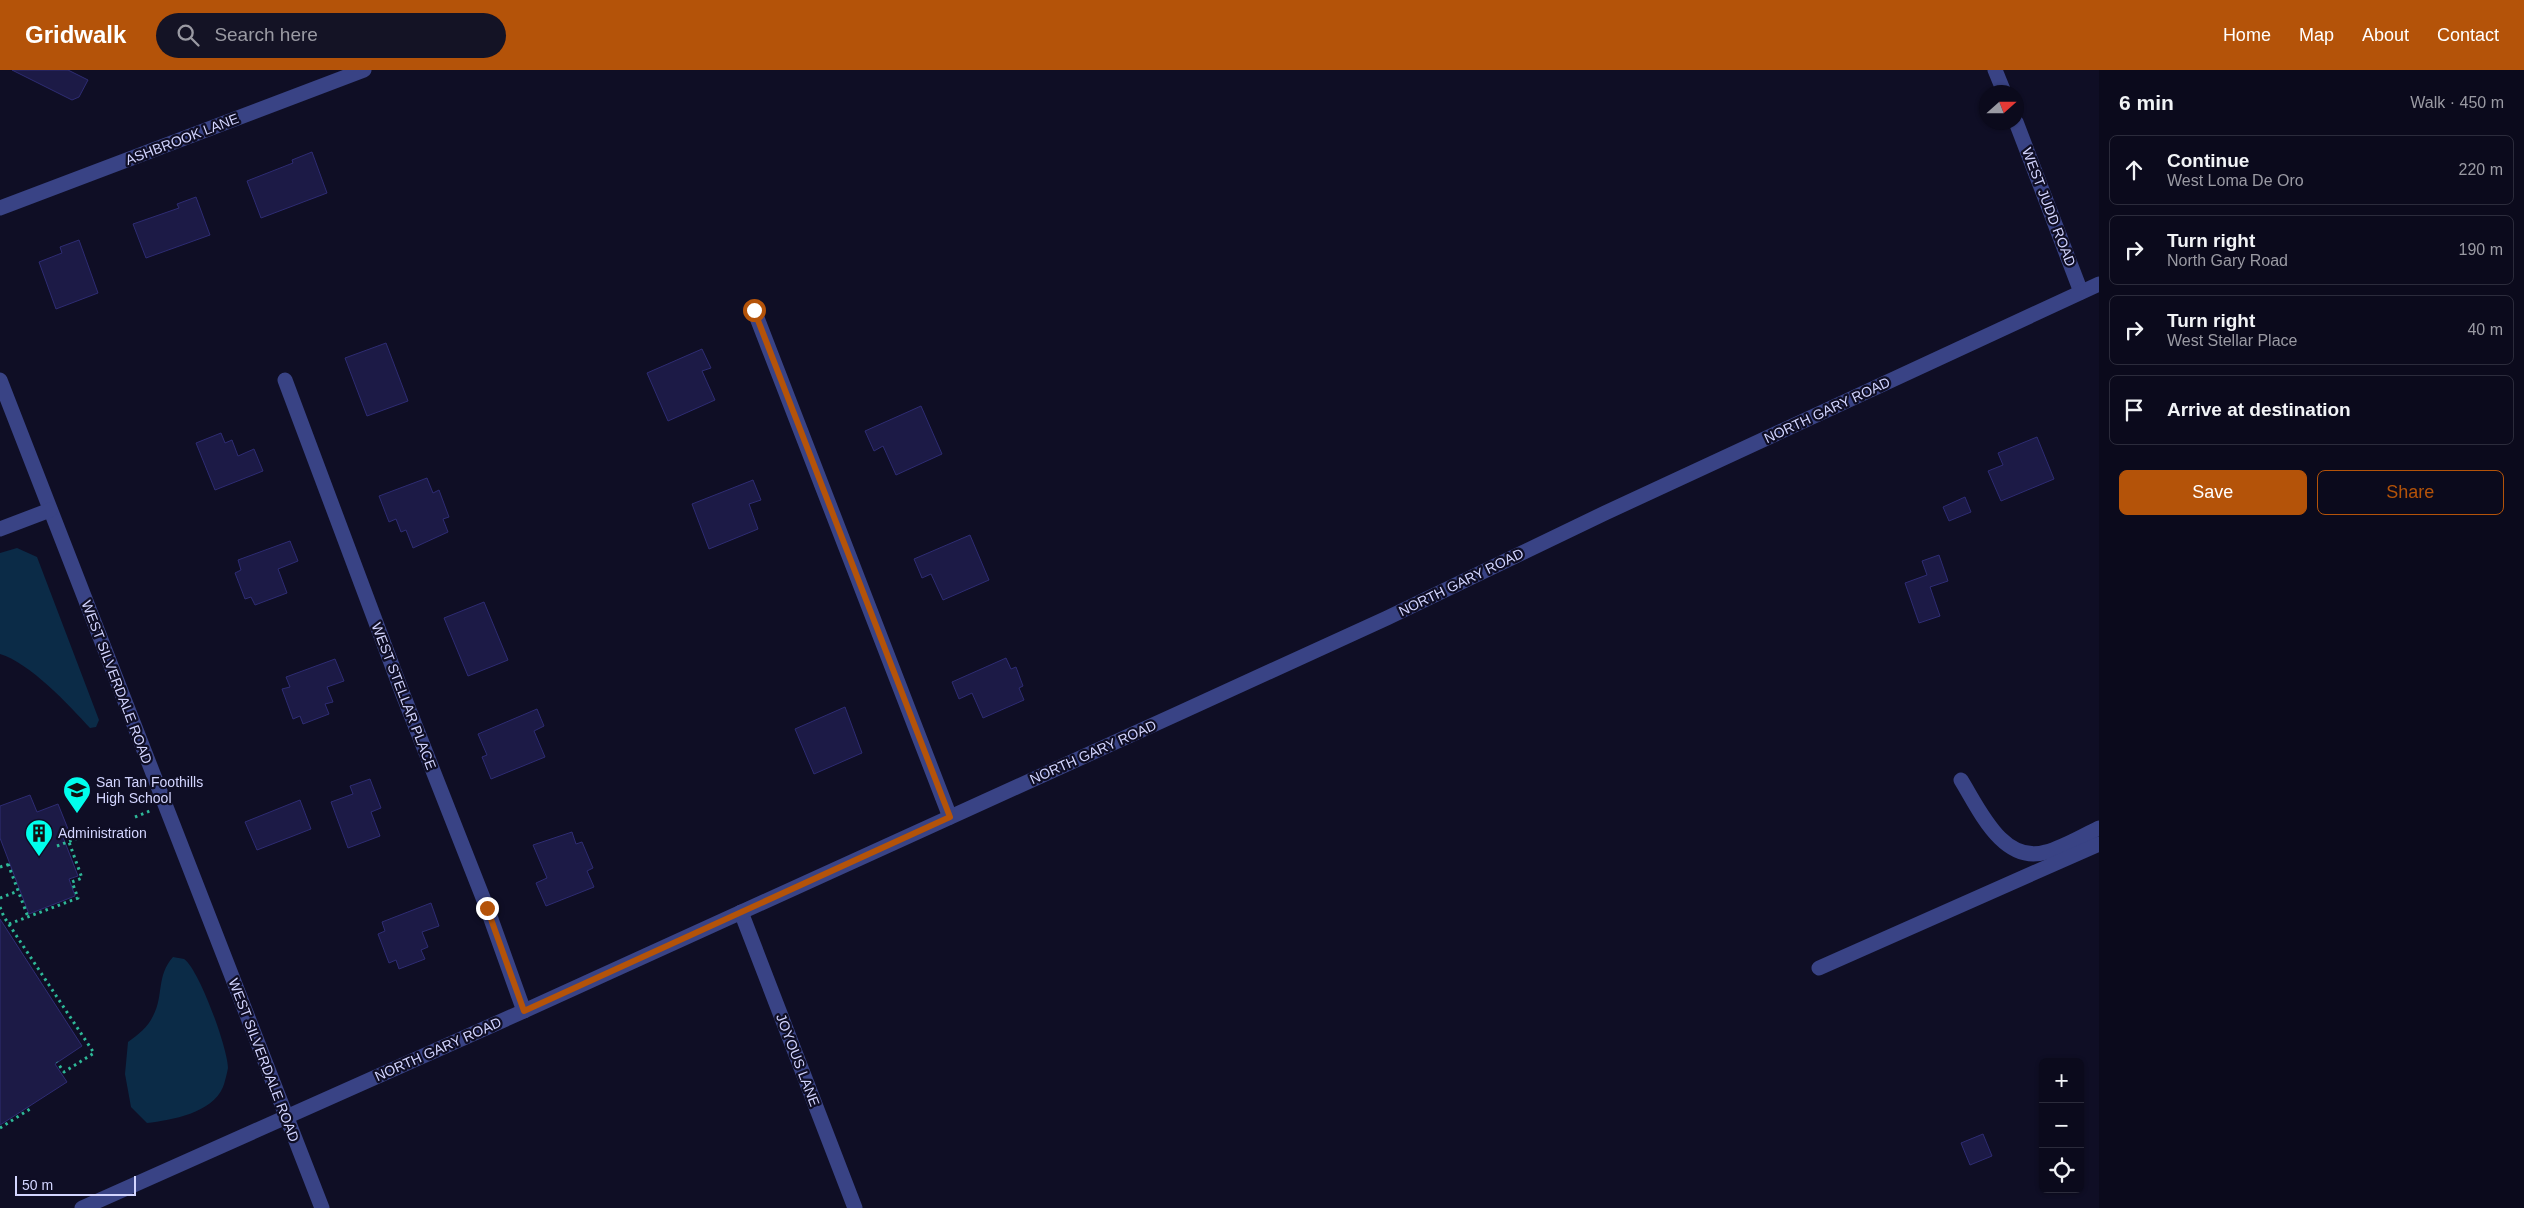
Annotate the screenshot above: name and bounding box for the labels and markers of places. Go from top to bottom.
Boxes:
place label: San Tan Foothills High School [96,774,203,806]
school or university icon: San Tan Foothills High School [62,775,92,814]
building icon: Administration [24,818,54,857]
place label: Administration [58,825,147,841]

